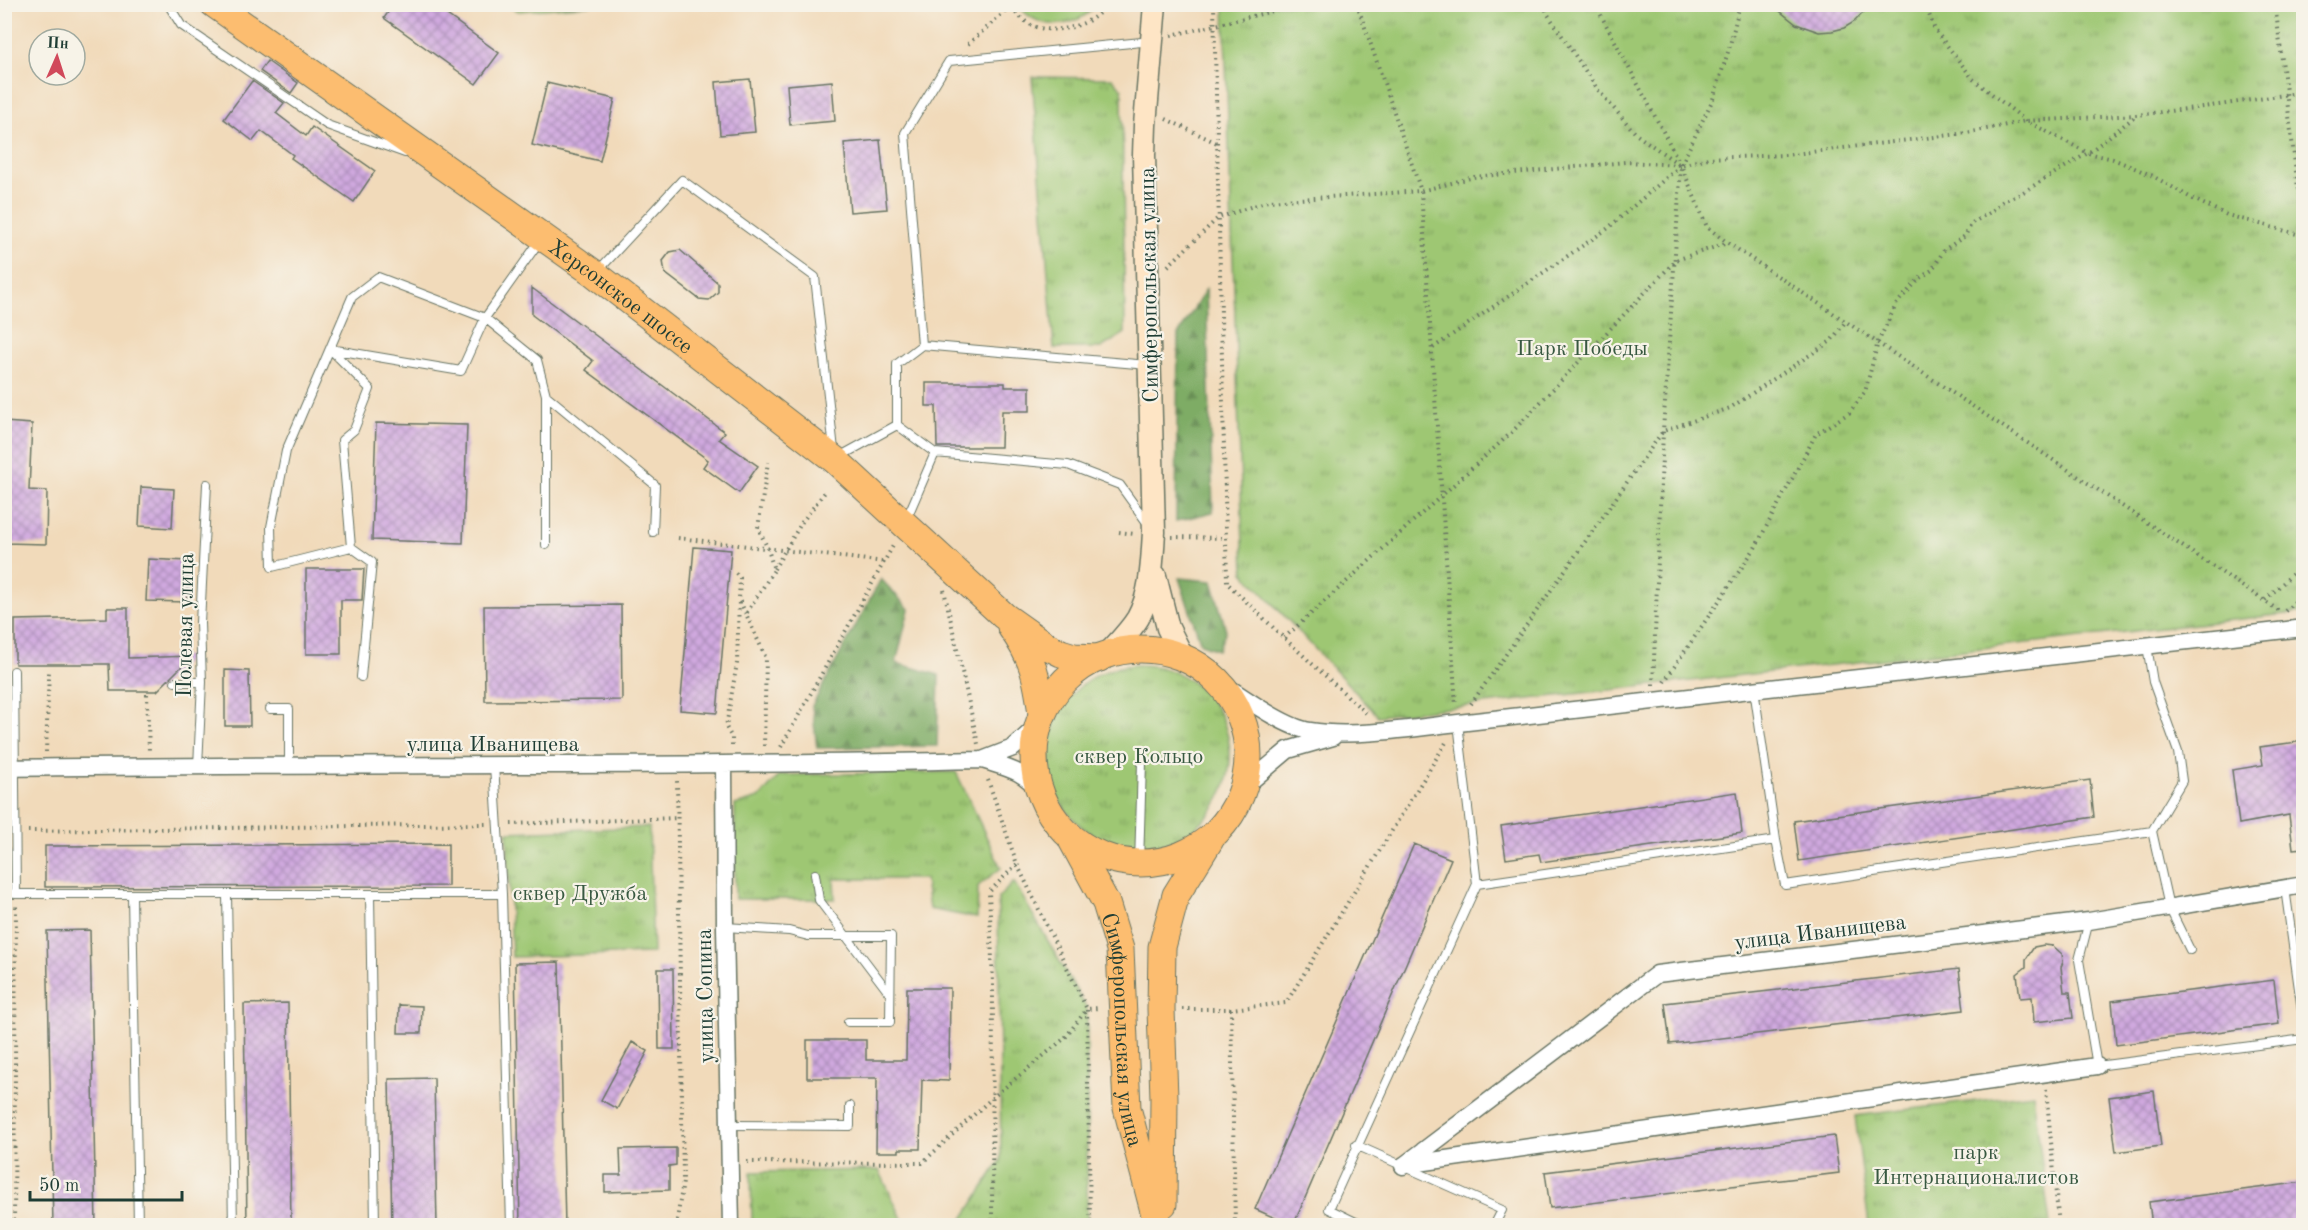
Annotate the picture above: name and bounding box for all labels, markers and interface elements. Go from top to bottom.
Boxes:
north arrow [27,27,87,87]
text: Пн [46,35,69,53]
street label: Симферопольская улица [1137,167,1163,403]
street label: Херсонское шоссе [544,236,697,359]
park label: Парк Победы [1516,338,1648,360]
street label: Полевая улица [174,552,198,698]
street label: улица Иванищева [407,734,580,756]
park label: сквер Кольцо [1075,746,1203,768]
park label: сквер Дружба [513,883,647,905]
street label: Симферопольская улица [1097,910,1146,1149]
street label: улица Иванищева [1733,912,1908,954]
street label: улица Сопина [694,928,718,1064]
park label: парк Интернационалистов [1873,1142,2079,1189]
scale bar [30,1164,182,1202]
text: 50 m [39,1177,79,1195]

